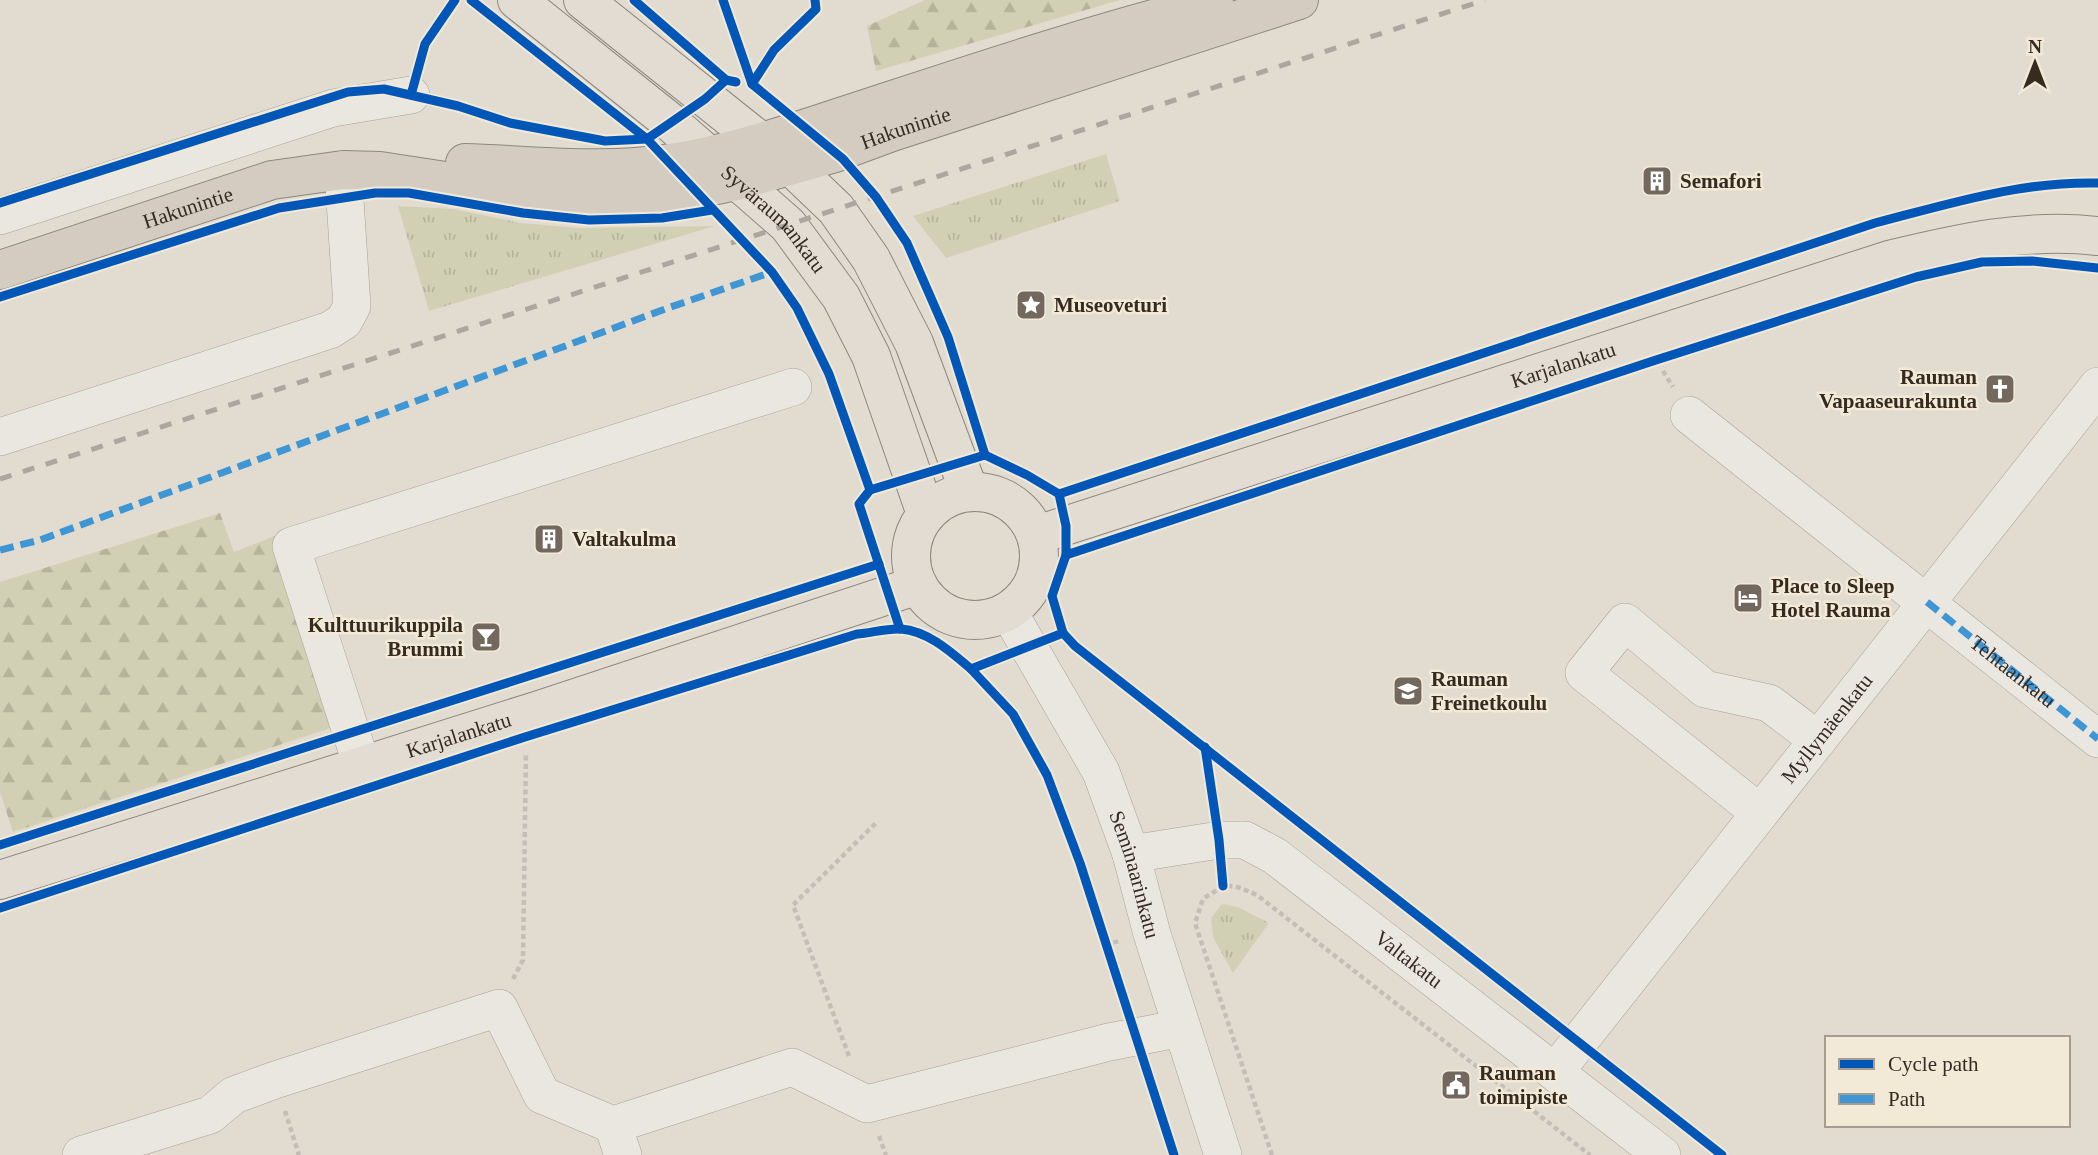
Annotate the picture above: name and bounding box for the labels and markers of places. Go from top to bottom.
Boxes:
building icon: Semafori [1640,164,1674,198]
place label: Semafori [1680,169,1762,193]
place icon: Museoveturi [1014,288,1048,322]
place label: Museoveturi [1054,293,1167,317]
place label: Rauman Vapaaseurakunta [1819,365,1977,413]
church icon: Rauman Vapaaseurakunta [1983,372,2017,406]
building icon: Valtakulma [532,522,566,556]
place label: Valtakulma [572,527,677,551]
place label: Place to Sleep Hotel Rauma [1771,574,1895,622]
hotel icon: Place to Sleep Hotel Rauma [1731,581,1765,615]
place label: Kulttuurikuppila Brummi [308,613,463,661]
bar icon: Kulttuurikuppila Brummi [469,620,503,654]
place label: Rauman Freinetkoulu [1431,667,1548,715]
school or university icon: Rauman Freinetkoulu [1391,674,1425,708]
place label: Rauman toimipiste [1479,1061,1568,1109]
public building icon: Rauman toimipiste [1439,1068,1473,1102]

